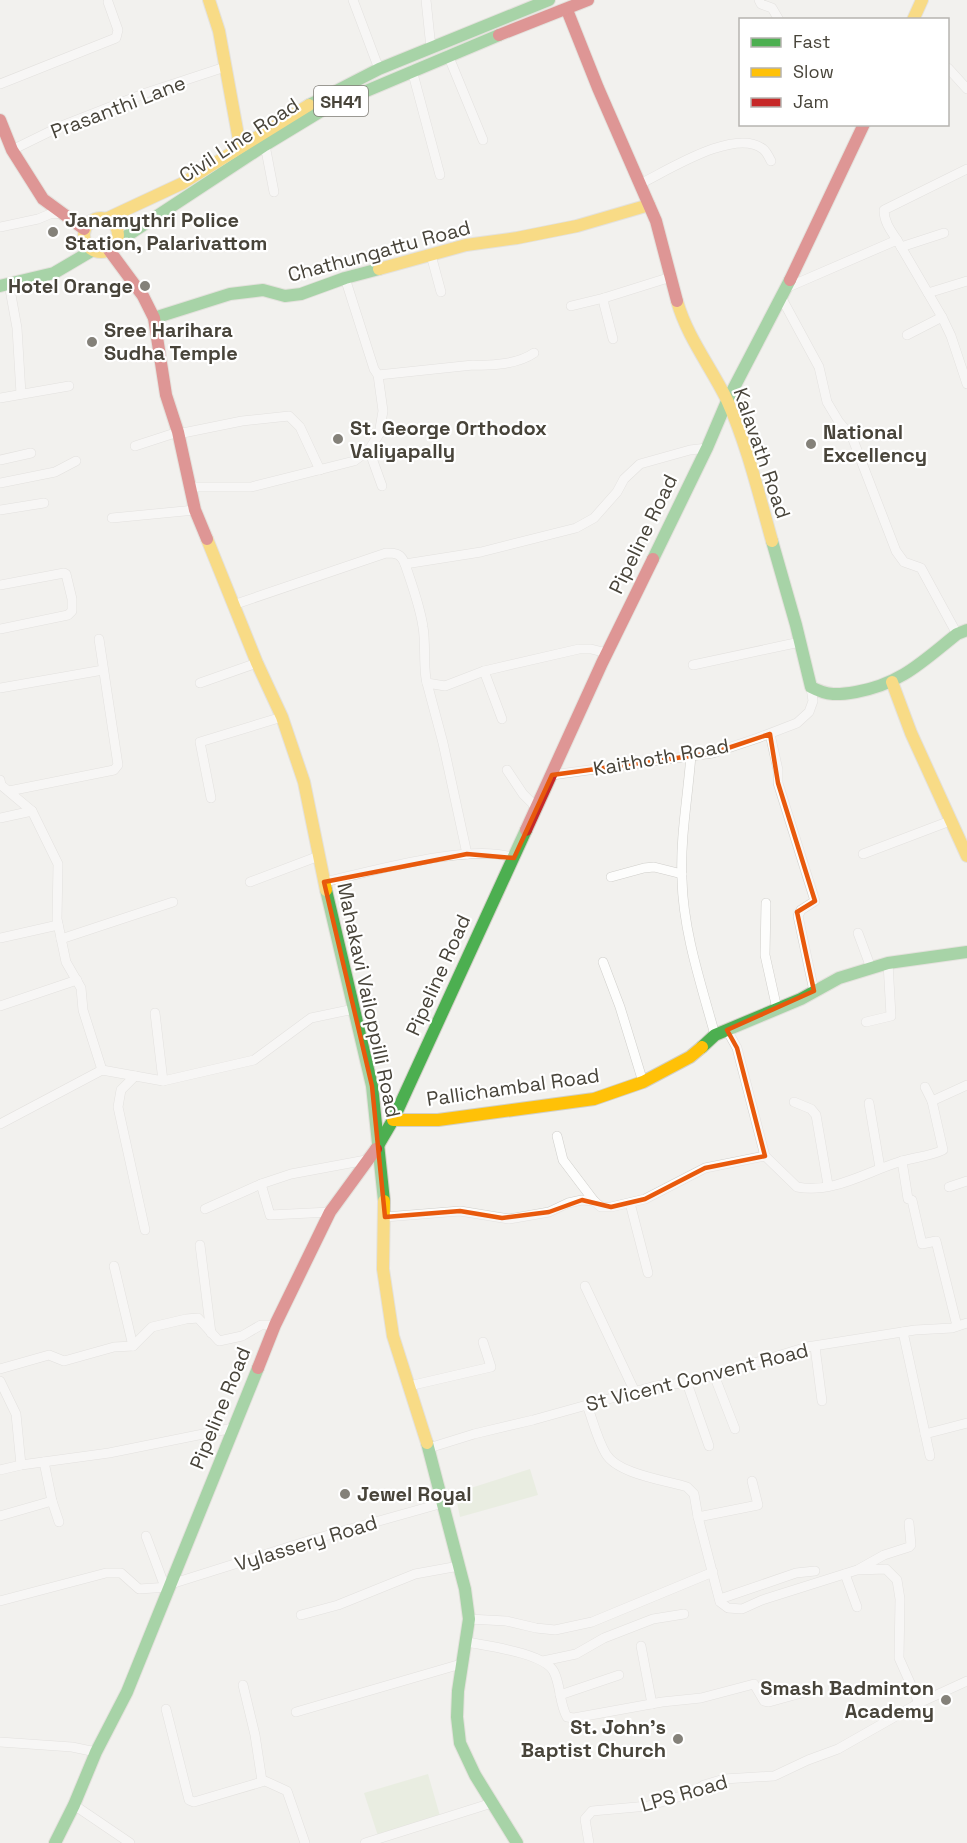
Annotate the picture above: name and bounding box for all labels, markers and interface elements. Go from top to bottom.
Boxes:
legend [739,18,949,126]
text: Fast [793,30,830,53]
text: Slow [793,60,834,83]
street label: Prasanthi Lane [47,69,189,145]
road number: SH41 [314,86,368,116]
text: Jam [793,90,829,113]
street label: Civil Line Road [174,92,304,188]
place label: Janamythri Police Station, Palarivattom [65,207,267,256]
street label: Chathungattu Road [285,214,473,288]
marker: Janamythri Police Station, Palarivattom [46,225,60,239]
place label: Hotel Orange [8,273,133,299]
marker: Hotel Orange [138,279,152,293]
place label: Sree Harihara Sudha Temple [104,317,238,366]
marker: Sree Harihara Sudha Temple [85,335,99,349]
street label: Kalavath Road [727,384,797,522]
place label: St. George Orthodox Valiyapally [350,415,547,464]
place label: National Excellency [823,419,927,468]
marker: St. George Orthodox Valiyapally [331,432,345,446]
marker: National Excellency [804,437,818,451]
street label: Pipeline Road [603,470,683,598]
street label: Kaithoth Road [591,732,731,782]
street label: Mahakavi Vailoppilli Road [331,880,407,1120]
street label: Pipeline Road [400,910,476,1040]
street label: Pallichambal Road [425,1062,601,1112]
street label: St Vicent Convent Road [583,1337,811,1417]
street label: Pipeline Road [184,1343,256,1473]
place label: Jewel Royal [357,1481,472,1507]
marker: Jewel Royal [338,1487,352,1501]
street label: Vylassery Road [232,1509,380,1577]
place label: Smash Badminton Academy [760,1675,934,1724]
marker: Smash Badminton Academy [939,1693,953,1707]
place label: St. John's Baptist Church [521,1714,666,1763]
marker: St. John's Baptist Church [671,1732,685,1746]
street label: LPS Road [637,1768,731,1818]

